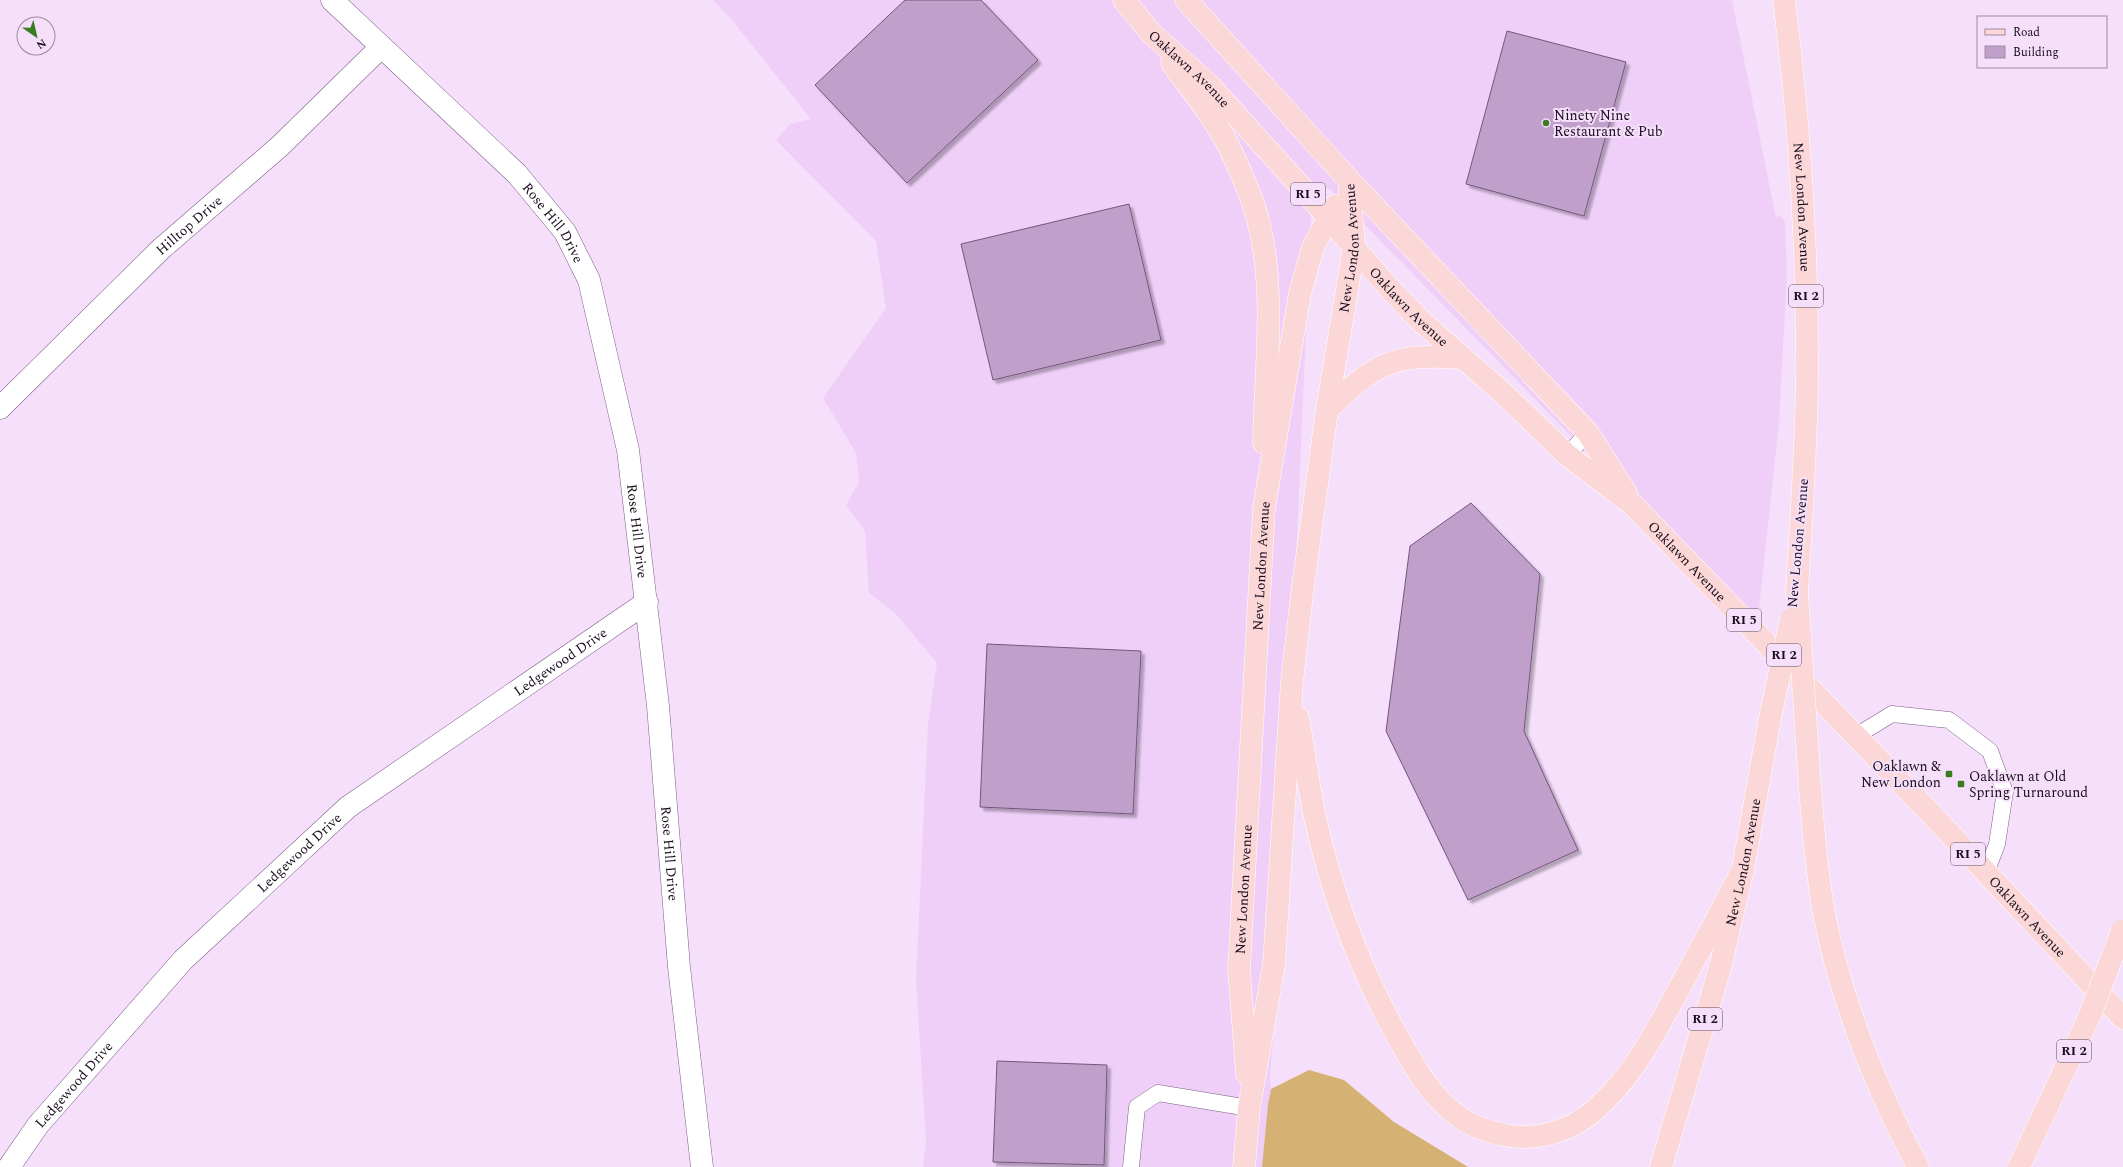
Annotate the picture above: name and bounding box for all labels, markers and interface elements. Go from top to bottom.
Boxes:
north arrow [16,16,56,56]
legend [1977,16,2107,68]
text: Road [2013,23,2040,42]
street label: Oaklawn Avenue [1144,25,1235,112]
text: N [33,34,50,53]
text: Building [2013,43,2059,62]
place label: Ninety Nine Restaurant & Pub [1554,105,1663,142]
marker: Ninety Nine Restaurant & Pub [1541,118,1551,128]
street label: New London Avenue [1788,141,1816,273]
street label: Rose Hill Drive [518,178,589,267]
road number: RI 5 [1291,183,1325,205]
street label: New London Avenue [1333,183,1365,314]
street label: Hilltop Drive [151,190,227,260]
street label: Oaklawn Avenue [1364,262,1453,351]
road number: RI 2 [1789,285,1823,307]
street label: New London Avenue [1782,477,1814,609]
street label: Rose Hill Drive [622,483,653,580]
street label: New London Avenue [1247,499,1276,631]
street label: Oaklawn Avenue [1643,516,1731,607]
road number: RI 5 [1727,609,1761,631]
street label: Ledgewood Drive [509,622,611,701]
road number: RI 2 [1767,644,1801,666]
place label: Oaklawn & New London [1861,756,1941,793]
place label: Oaklawn at Old Spring Turnaround [1969,766,2088,803]
marker: Oaklawn & New London [1944,769,1954,779]
marker: Oaklawn at Old Spring Turnaround [1956,779,1966,789]
street label: New London Avenue [1720,796,1766,928]
street label: Rose Hill Drive [656,805,684,902]
street label: Ledgewood Drive [252,807,346,897]
street label: New London Avenue [1229,824,1257,955]
road number: RI 5 [1951,843,1985,865]
street label: Oaklawn Avenue [1984,871,2071,962]
road number: RI 2 [1688,1008,1722,1030]
street label: Ledgewood Drive [30,1036,118,1132]
road number: RI 2 [2057,1040,2091,1062]

